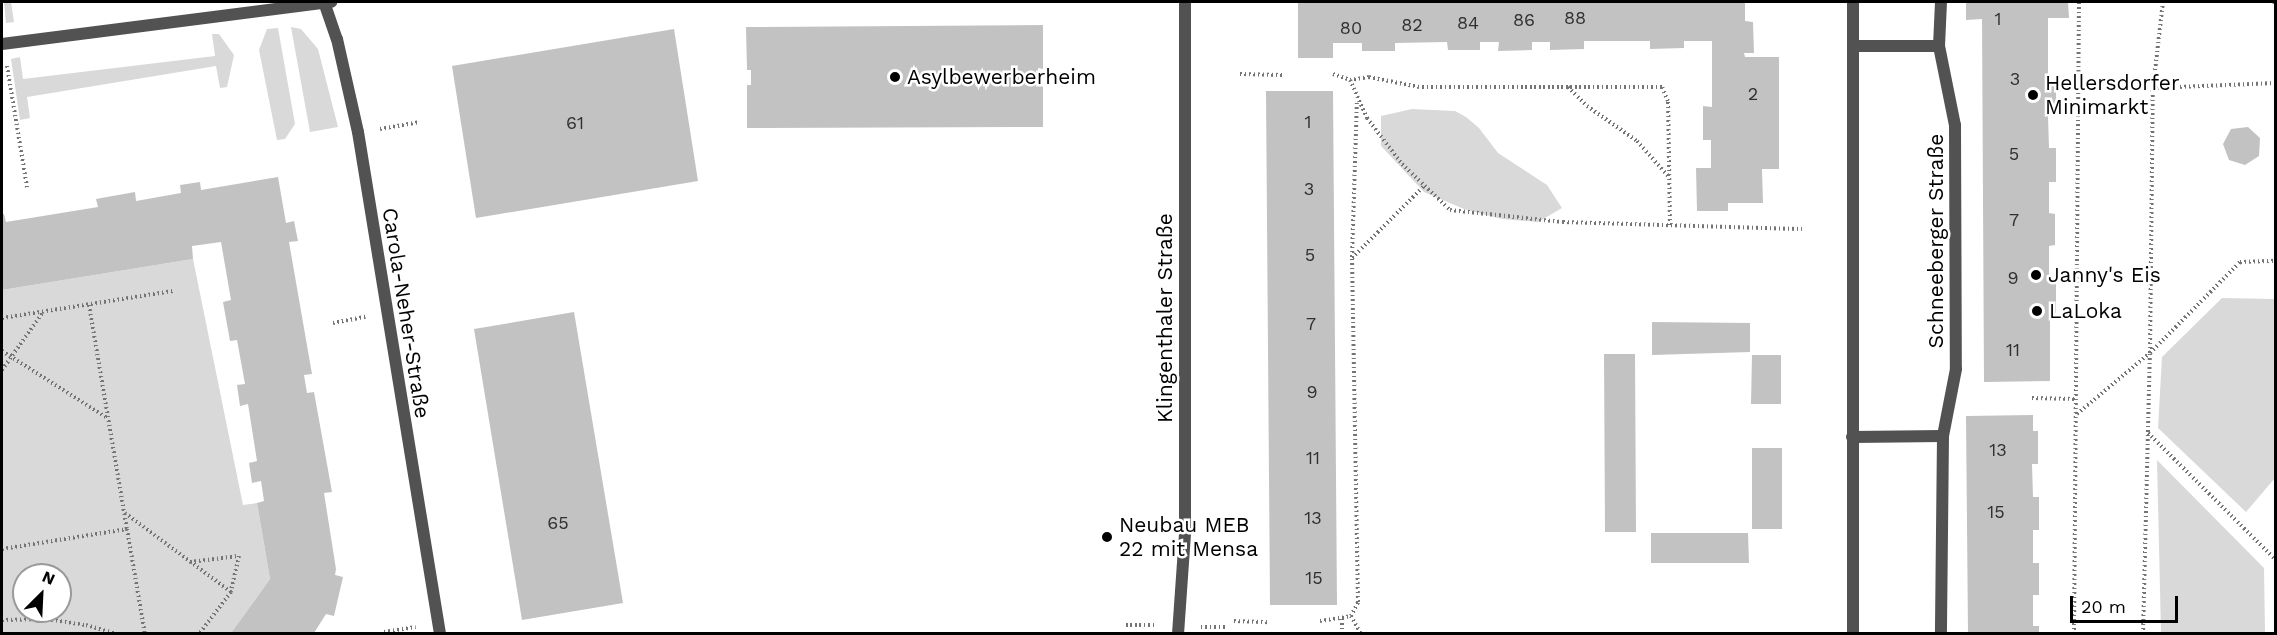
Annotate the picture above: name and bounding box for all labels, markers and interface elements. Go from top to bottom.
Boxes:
house number: 88 [1564,7,1586,29]
house number: 1 [1994,8,2002,30]
house number: 86 [1513,9,1535,31]
house number: 84 [1457,12,1479,34]
house number: 82 [1401,14,1423,36]
house number: 80 [1340,17,1362,39]
place label: Asylbewerberheim [907,64,1096,90]
house number: 3 [2010,68,2020,90]
marker: Asylbewerberheim [888,70,902,84]
place label: Hellersdorfer Minimarkt [2045,70,2180,120]
house number: 2 [1748,83,1758,105]
marker: Hellersdorfer Minimarkt [2026,88,2040,102]
house number: 1 [1304,111,1312,133]
house number: 61 [566,112,584,134]
street label: Schneeberger Straße [1923,133,1949,349]
house number: 5 [2009,143,2019,165]
house number: 3 [1304,178,1314,200]
street label: Carola-Neher-Straße [377,206,435,420]
house number: 7 [2009,209,2019,231]
street label: Klingenthaler Straße [1152,213,1178,423]
house number: 5 [1305,244,1315,266]
place label: Janny's Eis [2048,262,2161,288]
house number: 9 [2007,267,2019,289]
marker: Janny's Eis [2029,268,2043,282]
place label: LaLoka [2049,298,2122,324]
marker: LaLoka [2030,304,2044,318]
house number: 7 [1306,313,1316,335]
house number: 11 [2006,339,2020,361]
house number: 9 [1306,381,1318,403]
house number: 13 [1989,439,2007,461]
house number: 11 [1306,447,1320,469]
house number: 15 [1987,501,2005,523]
house number: 13 [1304,507,1322,529]
house number: 65 [547,512,569,534]
place label: Neubau MEB 22 mit Mensa [1119,512,1258,562]
marker: Neubau MEB 22 mit Mensa [1100,530,1114,544]
north arrow [12,563,72,623]
text: N [39,567,58,589]
house number: 15 [1305,567,1323,589]
scale bar [2073,584,2181,622]
text: 20 m [2081,596,2126,617]

